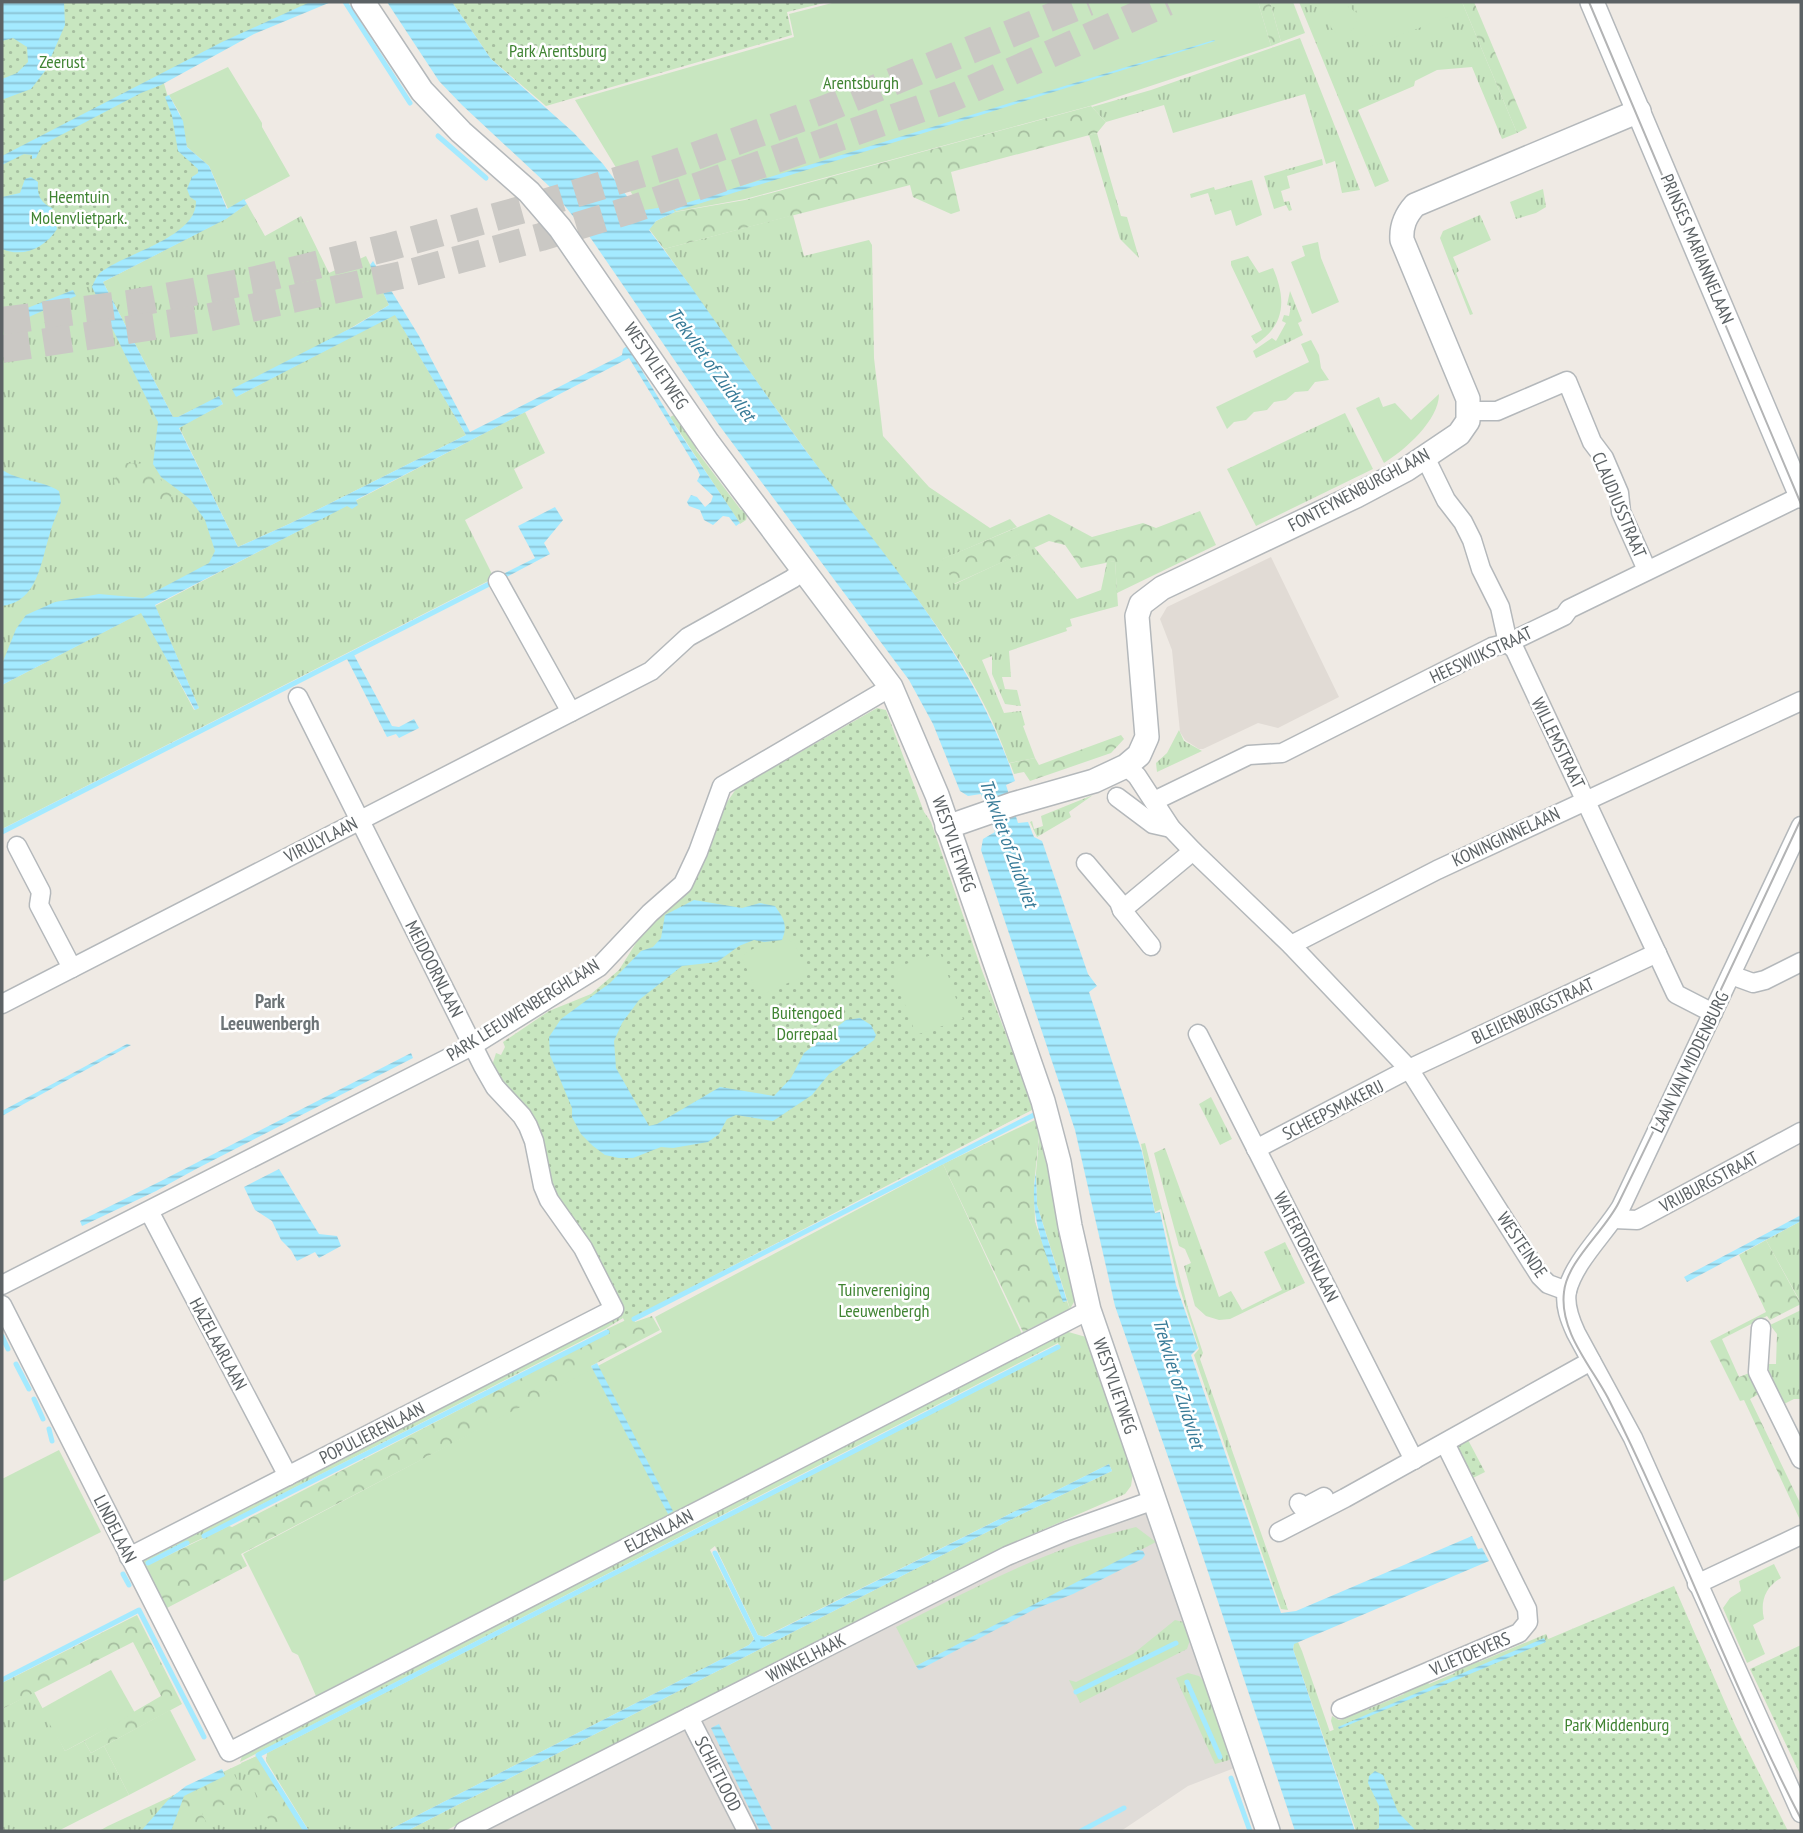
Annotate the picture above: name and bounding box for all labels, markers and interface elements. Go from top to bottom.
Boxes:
park label: Park Arentsburg [509,39,607,62]
park label: Zeerust [39,50,85,73]
park label: Arentsburgh [823,71,899,94]
street label: PRINSES MARIANNELAAN [1656,171,1739,327]
park label: Heemtuin Molenvlietpark. [31,185,127,229]
water label: Trekvliet of Zuidvliet [663,303,763,428]
street label: WESTVLIETWEG [619,318,694,414]
street label: FONTEYNENBURGHLAAN [1284,443,1433,537]
street label: CLAUDIUSSTRAAT [1587,449,1652,561]
street label: HEESWIJKSTRAAT [1426,621,1536,688]
street label: WILLEMSTRAAT [1527,693,1590,792]
water label: Trekvliet of Zuidvliet [975,776,1044,913]
street label: WESTVLIETWEG [927,793,982,895]
street label: KONINGINNELAAN [1448,802,1563,872]
street label: VIRULYLAAN [280,811,361,868]
street label: MEIDOORNLAAN [400,917,469,1021]
street label: PARK LEEUWENBERGHLAAN [442,953,603,1066]
street label: BLEIJENBURGSTRAAT [1468,972,1598,1049]
street label: LAAN VAN MIDDENBURG [1645,987,1734,1136]
district label: Park Leeuwenbergh [220,989,320,1035]
park label: Buitengoed Dorrepaal [771,1001,843,1045]
street label: SCHEEPSMAKERIJ [1278,1074,1387,1145]
street label: VRIJBURGSTRAAT [1655,1146,1762,1218]
street label: WATERTORENLAAN [1269,1188,1344,1306]
street label: WESTEINDE [1492,1207,1553,1282]
park label: Tuinvereniging Leeuwenbergh [838,1278,930,1322]
street label: HAZELAARLAAN [185,1294,252,1394]
water label: Trekvliet of Zuidvliet [1148,1315,1211,1454]
street label: WESTVLIETWEG [1088,1335,1143,1437]
street label: POPULIERENLAAN [315,1396,428,1469]
street label: LINDELAAN [89,1491,142,1566]
street label: ELZENLAAN [621,1504,697,1558]
street label: VLIETOEVERS [1425,1626,1514,1681]
street label: WINKELHAAK [762,1628,849,1687]
park label: Park Middenburg [1565,1713,1669,1736]
street label: SCHIETLOOD [690,1732,747,1815]

